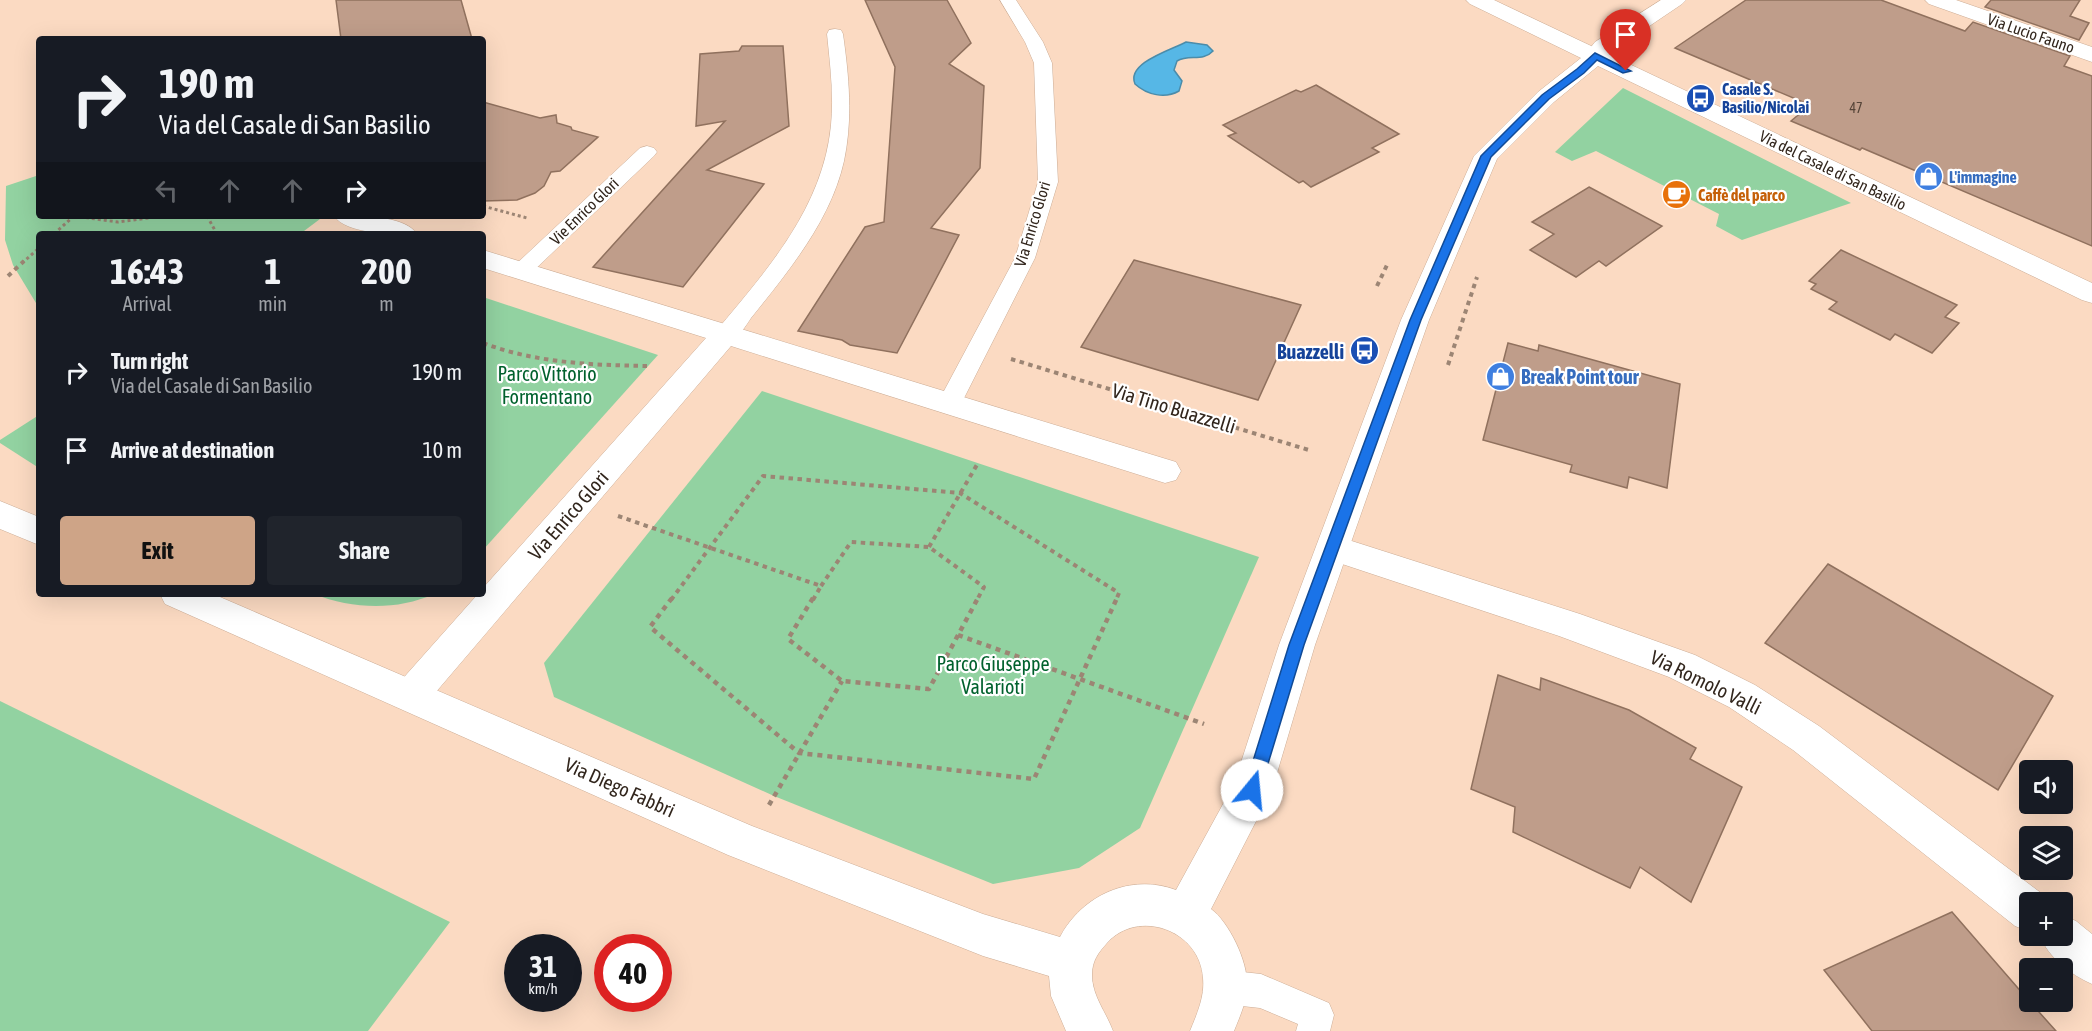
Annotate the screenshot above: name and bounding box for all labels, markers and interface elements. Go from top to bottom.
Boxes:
pin [1600,9,1651,71]
street label: Via Lucio Fauno [1985,10,2077,56]
icon: arrive [1609,18,1642,51]
text: 190 m [159,59,254,107]
icon: right [60,60,138,138]
place label: Casale S. Basilio/Nicolai [1722,80,1809,116]
bus stop icon: Casale S. Basilio/Nicolai [1685,82,1717,114]
house number: 47 [1849,100,1863,116]
text: Via del Casale di San Basilio [159,109,431,140]
street label: Via del Casale di San Basilio [1757,127,1909,213]
shop icon: L'immagine [1912,161,1944,193]
place label: L'immagine [1949,168,2017,186]
icon: left [150,174,183,207]
icon: ahead [213,174,246,207]
icon: ahead [276,174,309,207]
icon: right [339,174,372,207]
street label: Vie Enrico Glori [546,174,622,248]
street label: Via Enrico Glori [1010,179,1054,269]
cafe icon: Caffè del parco [1661,179,1693,211]
place label: Caffè del parco [1698,186,1786,204]
text: 16:43 [110,250,184,292]
text: 1 [264,250,281,292]
text: 200 [361,250,412,292]
text: Arrival [123,292,172,315]
text: min [258,292,287,315]
text: m [379,292,394,315]
bus stop icon: Buazzelli [1349,335,1381,367]
place label: Buazzelli [1277,340,1344,363]
text: Turn right [111,348,188,374]
icon: right [60,356,93,389]
text: 190 m [412,359,462,385]
shop icon: Break Point tour [1484,360,1516,392]
park label: Parco Vittorio Formentano [497,362,597,408]
place label: Break Point tour [1521,365,1640,388]
text: Via del Casale di San Basilio [111,374,312,397]
street label: Via Tino Buazzelli [1109,378,1239,438]
icon: arrive [60,434,93,467]
text: Arrive at destination [111,437,274,463]
text: 10 m [422,437,462,463]
street label: Via Enrico Glori [523,466,613,564]
button: Exit [60,516,255,585]
button: Share [267,516,462,585]
street label: Via Romolo Valli [1647,645,1765,719]
park label: Parco Giuseppe Valarioti [936,652,1050,698]
street label: Via Diego Fabbri [561,752,679,822]
position arrow [1220,758,1284,822]
map controls [2019,760,2073,1012]
button: sound [2019,760,2073,814]
button: layers [2019,826,2073,880]
button: + [2019,892,2073,946]
speed limit sign: 40 [594,934,672,1012]
text: 31 [529,949,557,983]
button: − [2019,958,2073,1012]
text: km/h [528,980,558,997]

